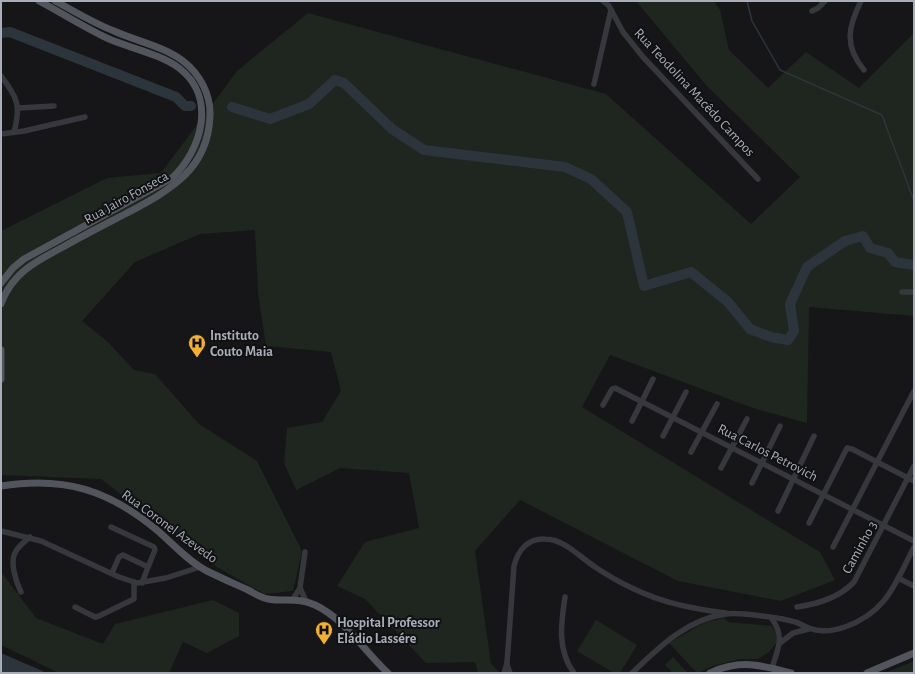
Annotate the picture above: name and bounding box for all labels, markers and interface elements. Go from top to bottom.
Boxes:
street label: Rua Teodolina Macêdo Campos [631,26,757,159]
street label: Rua Jairo Fonseca [82,169,171,227]
place label: Instituto Couto Maia [210,329,273,359]
hospital icon: Instituto Couto Maia [187,333,207,358]
street label: Rua Carlos Petrovich [715,422,820,484]
street label: Rua Coronel Azevedo [119,488,220,566]
street label: Caminho 3 [840,519,880,576]
place label: Hospital Professor Eládio Lassére [337,616,440,646]
hospital icon: Hospital Professor Eládio Lassére [314,620,334,645]

